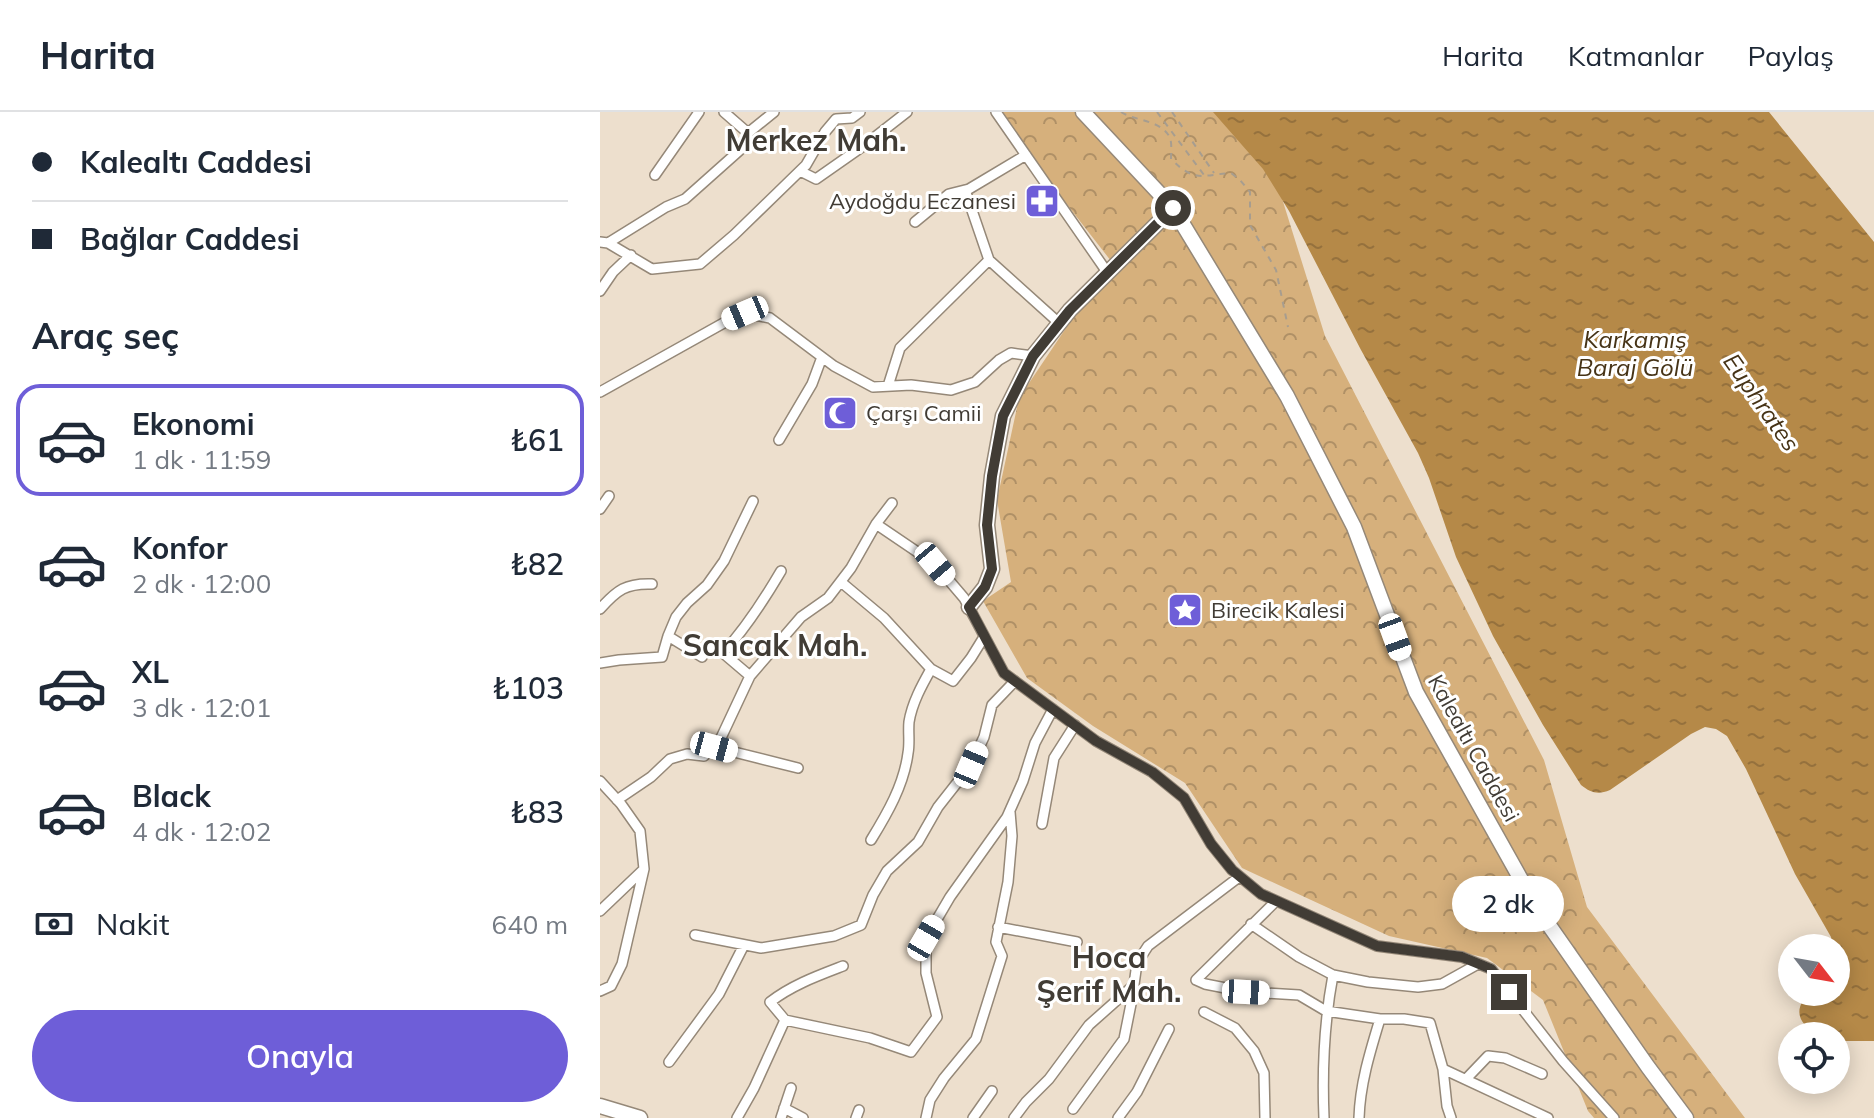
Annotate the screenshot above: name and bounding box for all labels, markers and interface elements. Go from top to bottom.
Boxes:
text: Harita [40,31,156,79]
text: Harita [1442,38,1524,73]
text: Katmanlar [1568,38,1704,73]
text: Paylaş [1748,38,1834,73]
district label: Merkez Mah. [725,121,907,159]
text: Kalealtı Caddesi [80,143,312,181]
pharmacy icon: Aydoğdu Eczanesi [1023,182,1061,220]
place label: Aydoğdu Eczanesi [829,187,1016,215]
route start [1155,190,1191,226]
text: Bağlar Caddesi [80,220,300,258]
car [718,293,772,333]
text: Araç seç [32,313,179,358]
water label: Karkamış Baraj Gölü [1577,324,1693,382]
water label: Euphrates [1717,347,1807,457]
mosque icon: Çarşı Camii [821,394,859,432]
place label: Çarşı Camii [866,399,981,427]
icon: car [36,404,108,476]
text: Ekonomi [132,405,255,443]
text: ₺61 [510,421,564,459]
text: 1 dk · 11:59 [132,443,271,476]
icon: car [36,528,108,600]
text: Konfor [132,529,228,567]
car [910,538,960,590]
text: ₺82 [510,545,564,583]
text: 2 dk · 12:00 [132,567,271,600]
place icon: Birecik Kalesi [1166,591,1204,629]
place label: Birecik Kalesi [1211,596,1345,624]
car [1376,610,1414,664]
district label: Sancak Mah. [683,626,867,664]
icon: car [36,652,108,724]
text: XL [132,653,169,691]
text: ₺103 [492,669,564,707]
street label: Kalealtı Caddesi [1422,670,1526,826]
text: 3 dk · 12:01 [132,691,271,724]
car [688,729,740,765]
car [951,738,991,792]
icon: car [36,776,108,848]
text: Black [132,777,211,815]
text: ₺83 [510,793,564,831]
text: 4 dk · 12:02 [132,815,271,848]
callout: 2 dk [1453,876,1565,932]
text: 2 dk [1482,887,1534,920]
icon: cash [32,902,76,946]
text: Nakit [96,905,170,943]
text: 640 m [492,908,568,941]
car [904,911,948,965]
north arrow [1778,934,1850,1006]
map controls [1778,934,1850,1094]
district label: Hoca Şerif Mah. [1037,938,1181,1010]
route end [1491,974,1527,1010]
car [1221,979,1271,1005]
button: Onayla [32,1010,568,1102]
button: locate [1778,1022,1850,1094]

